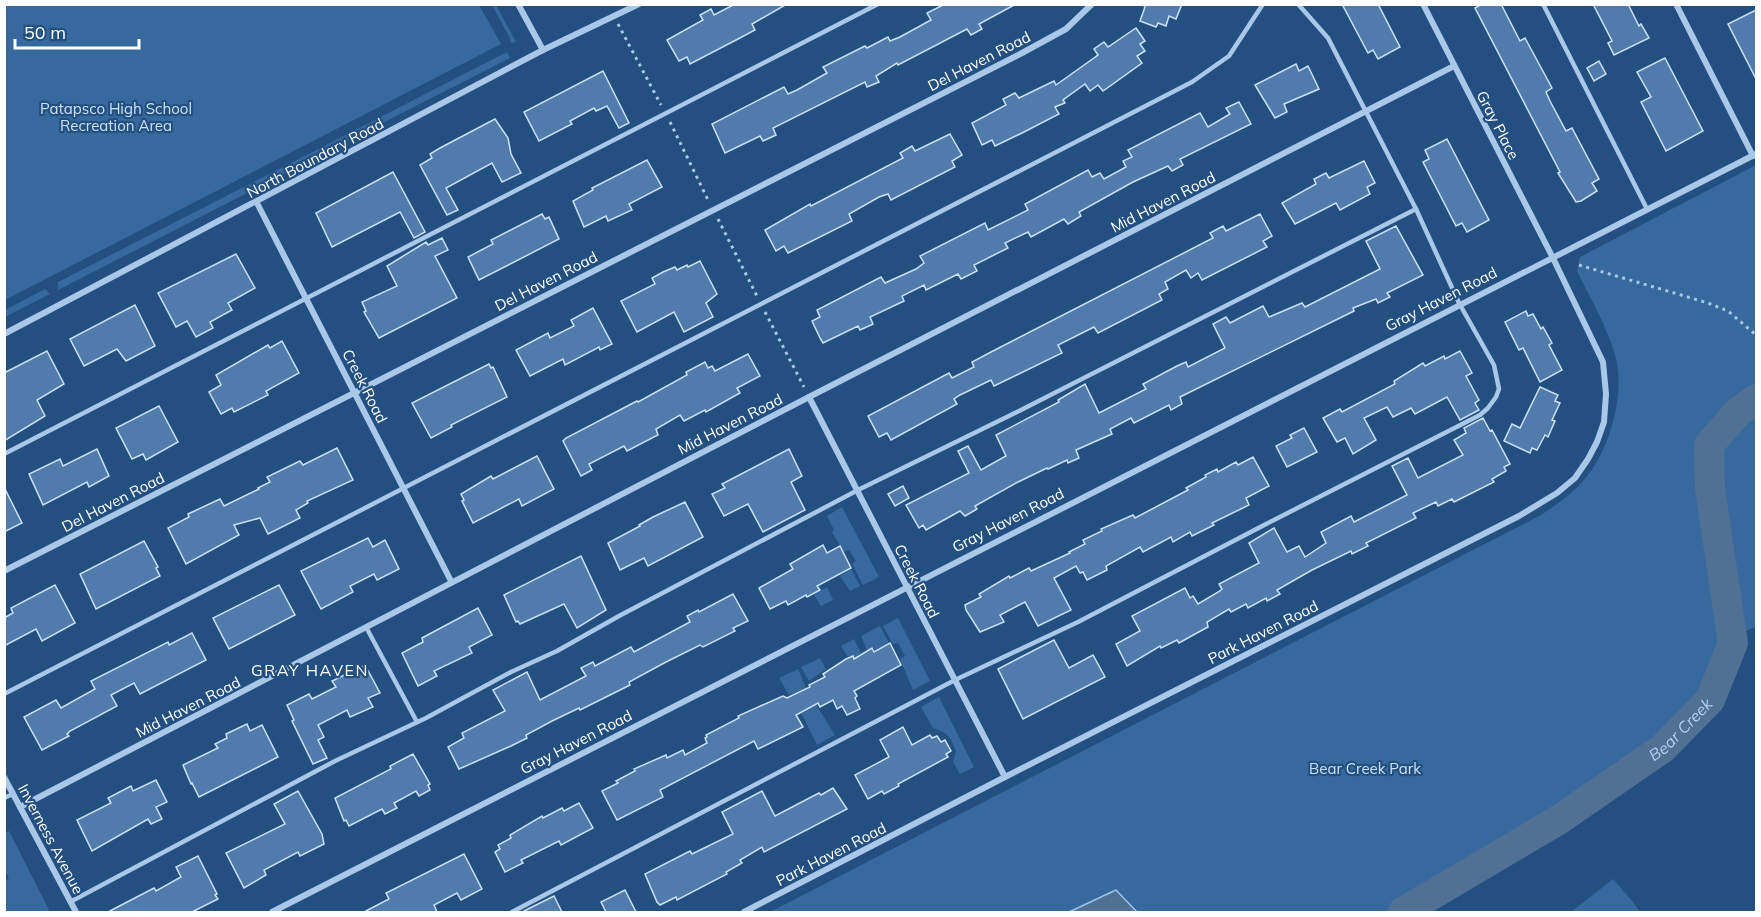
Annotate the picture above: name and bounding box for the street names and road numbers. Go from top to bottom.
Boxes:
street label: Del Haven Road [924,27,1034,95]
street label: Gray Place [1473,87,1523,163]
street label: North Boundary Road [243,114,387,202]
street label: Mid Haven Road [1107,167,1219,237]
street label: Del Haven Road [491,247,601,315]
street label: Gray Haven Road [1382,263,1500,335]
street label: Creek Road [338,346,392,426]
street label: Mid Haven Road [674,389,786,459]
street label: Del Haven Road [58,468,168,536]
street label: Gray Haven Road [949,484,1067,556]
street label: Creek Road [890,541,944,621]
street label: Park Haven Road [1205,596,1321,668]
street label: Mid Haven Road [132,672,244,742]
street label: Gray Haven Road [517,706,635,778]
street label: Inverness Avenue [14,781,88,897]
street label: Park Haven Road [773,818,889,890]

